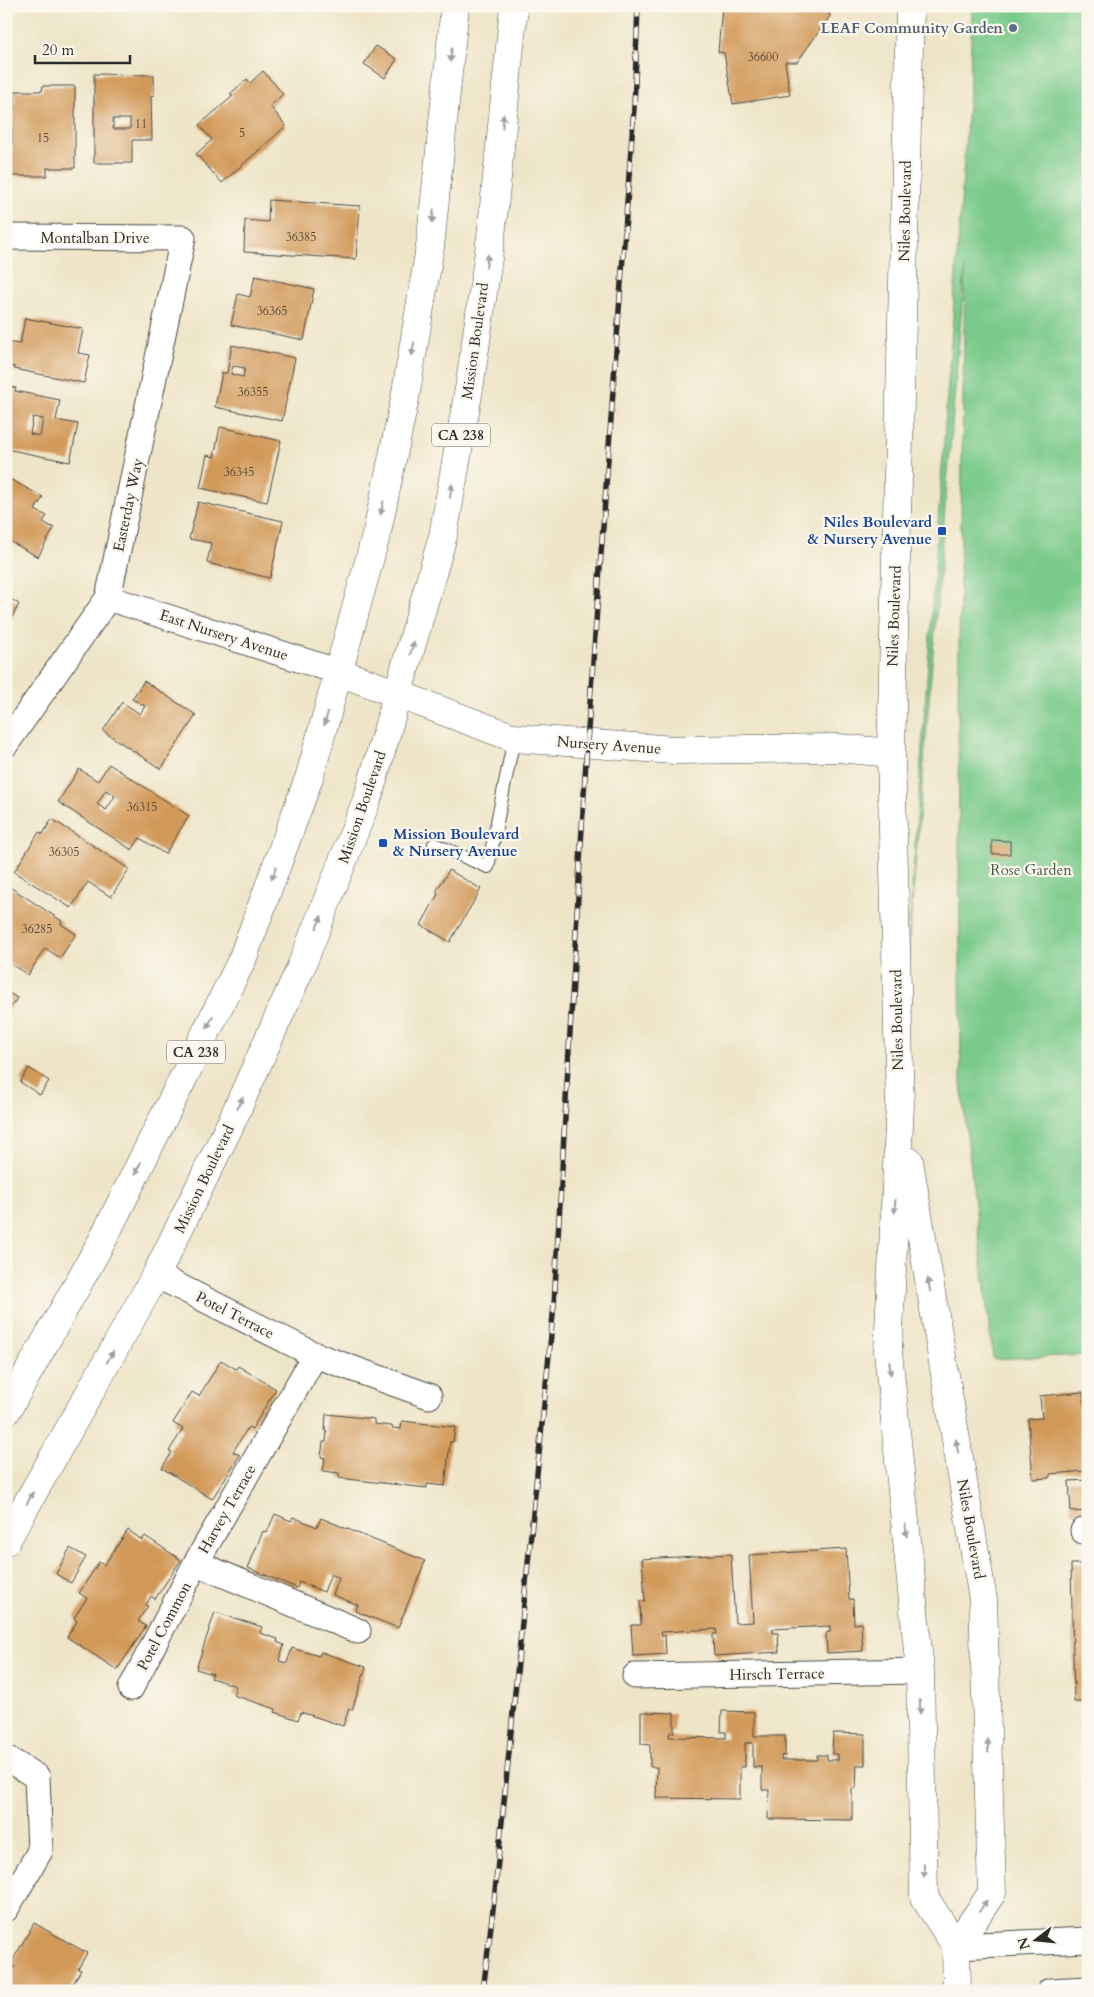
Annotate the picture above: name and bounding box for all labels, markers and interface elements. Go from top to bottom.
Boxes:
place label: LEAF Community Garden [821,18,1003,38]
marker: LEAF Community Garden [1007,22,1019,34]
scale bar [35,32,130,64]
text: 20 m [42,40,74,60]
one-way arrow [446,47,454,63]
house number: 36600 [748,49,778,65]
one-way arrow [499,113,507,129]
house number: 11 [135,116,147,132]
house number: 5 [239,125,245,141]
house number: 15 [37,130,49,146]
street label: Niles Boulevard [894,160,916,262]
one-way arrow [429,209,437,225]
street label: Montalban Drive [40,228,150,248]
house number: 36385 [286,229,316,245]
one-way arrow [484,253,492,269]
street label: Mission Boulevard [457,281,493,401]
house number: 36365 [257,303,287,319]
one-way arrow [409,341,417,357]
house number: 36355 [238,384,268,400]
road number: CA 238 [432,424,490,446]
street label: Easterday Way [108,456,148,554]
house number: 36345 [224,464,254,480]
one-way arrow [447,482,455,498]
one-way arrow [378,501,386,517]
place label: Niles Boulevard & Nursery Avenue [808,512,932,549]
marker: Niles Boulevard & Nursery Avenue [936,525,948,537]
street label: Niles Boulevard [882,565,906,667]
street label: East Nursery Avenue [157,605,291,665]
one-way arrow [408,641,416,656]
one-way arrow [321,712,329,727]
street label: Nursery Avenue [556,731,662,759]
street label: Mission Boulevard [333,748,391,866]
house number: 36315 [127,799,157,815]
place label: Mission Boulevard & Nursery Avenue [393,824,520,861]
marker: Mission Boulevard & Nursery Avenue [377,837,389,849]
house number: 36305 [49,844,79,860]
park label: Rose Garden [990,860,1072,880]
one-way arrow [270,866,277,881]
one-way arrow [315,914,323,929]
house number: 36285 [22,921,52,937]
street label: Niles Boulevard [886,969,908,1071]
one-way arrow [206,1015,214,1030]
road number: CA 238 [167,1040,225,1064]
one-way arrow [237,1096,245,1110]
street label: Mission Boulevard [169,1122,239,1236]
one-way arrow [134,1161,142,1175]
one-way arrow [890,1198,898,1214]
one-way arrow [925,1277,933,1293]
street label: Potel Terrace [192,1287,278,1343]
one-way arrow [106,1349,114,1364]
one-way arrow [886,1361,894,1377]
one-way arrow [952,1437,960,1453]
street label: Harvey Terrace [193,1461,261,1557]
street label: Niles Boulevard [952,1477,990,1581]
one-way arrow [26,1491,34,1506]
one-way arrow [902,1522,910,1538]
street label: Potel Common [132,1578,196,1674]
street label: Hirsch Terrace [729,1663,825,1685]
one-way arrow [917,1699,925,1715]
one-way arrow [983,1737,991,1753]
one-way arrow [920,1862,928,1878]
one-way arrow [978,1899,988,1912]
north arrow [1012,1914,1062,1964]
text: N [1013,1935,1035,1952]

